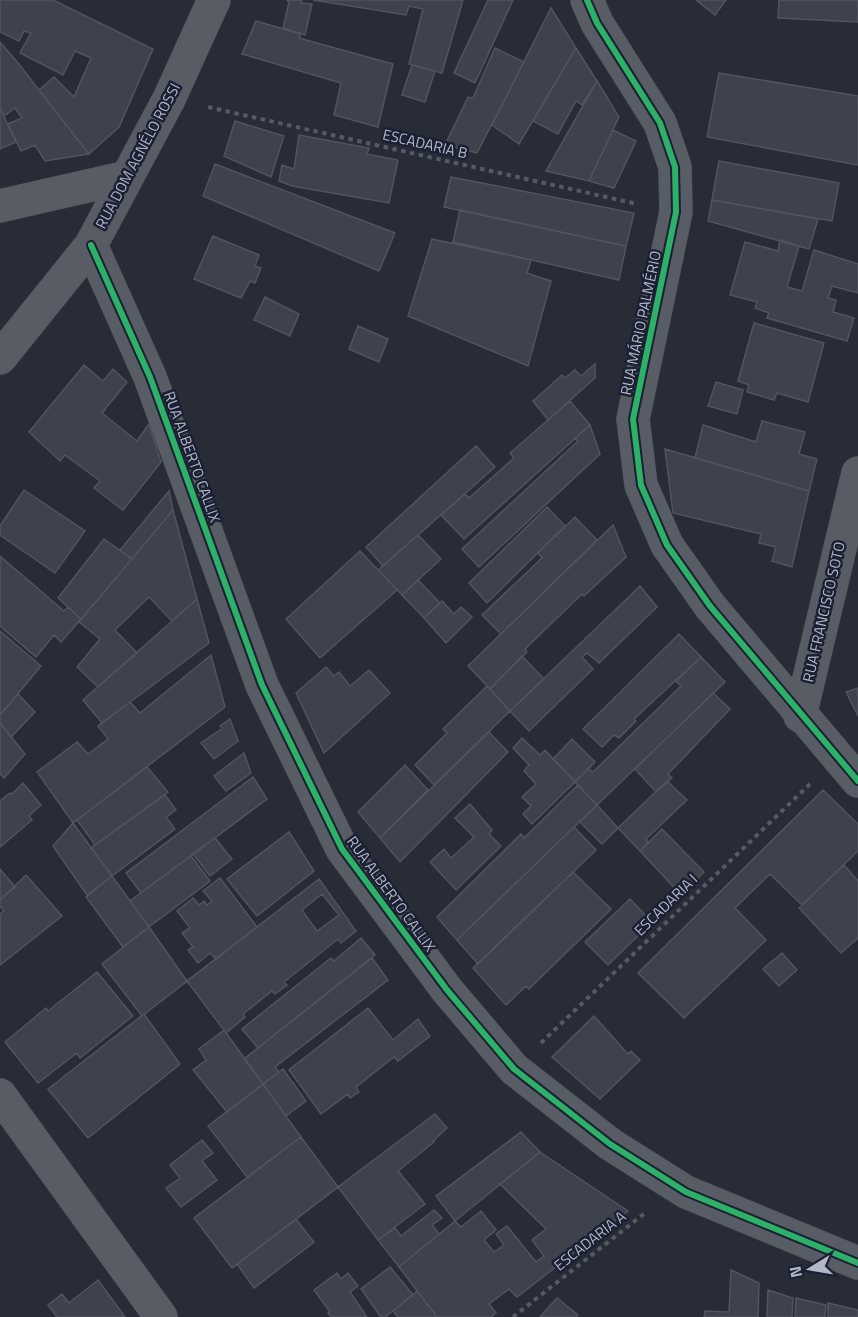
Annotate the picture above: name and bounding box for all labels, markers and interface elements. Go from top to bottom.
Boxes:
street label: RUA DOM AGNÉLO ROSSI [89,79,186,233]
street label: ESCADARIA B [380,123,470,164]
street label: RUA MÁRIO PALMÉRIO [614,249,667,397]
street label: RUA ALBERTO CALLIX [158,388,227,526]
street label: RUA FRANCISCO SOTO [796,539,851,684]
street label: RUA ALBERTO CALLIX [342,831,442,957]
street label: ESCADARIA I [629,868,703,941]
street label: ESCADARIA A [549,1205,631,1276]
north arrow [780,1239,840,1299]
text: N [782,1264,808,1280]

